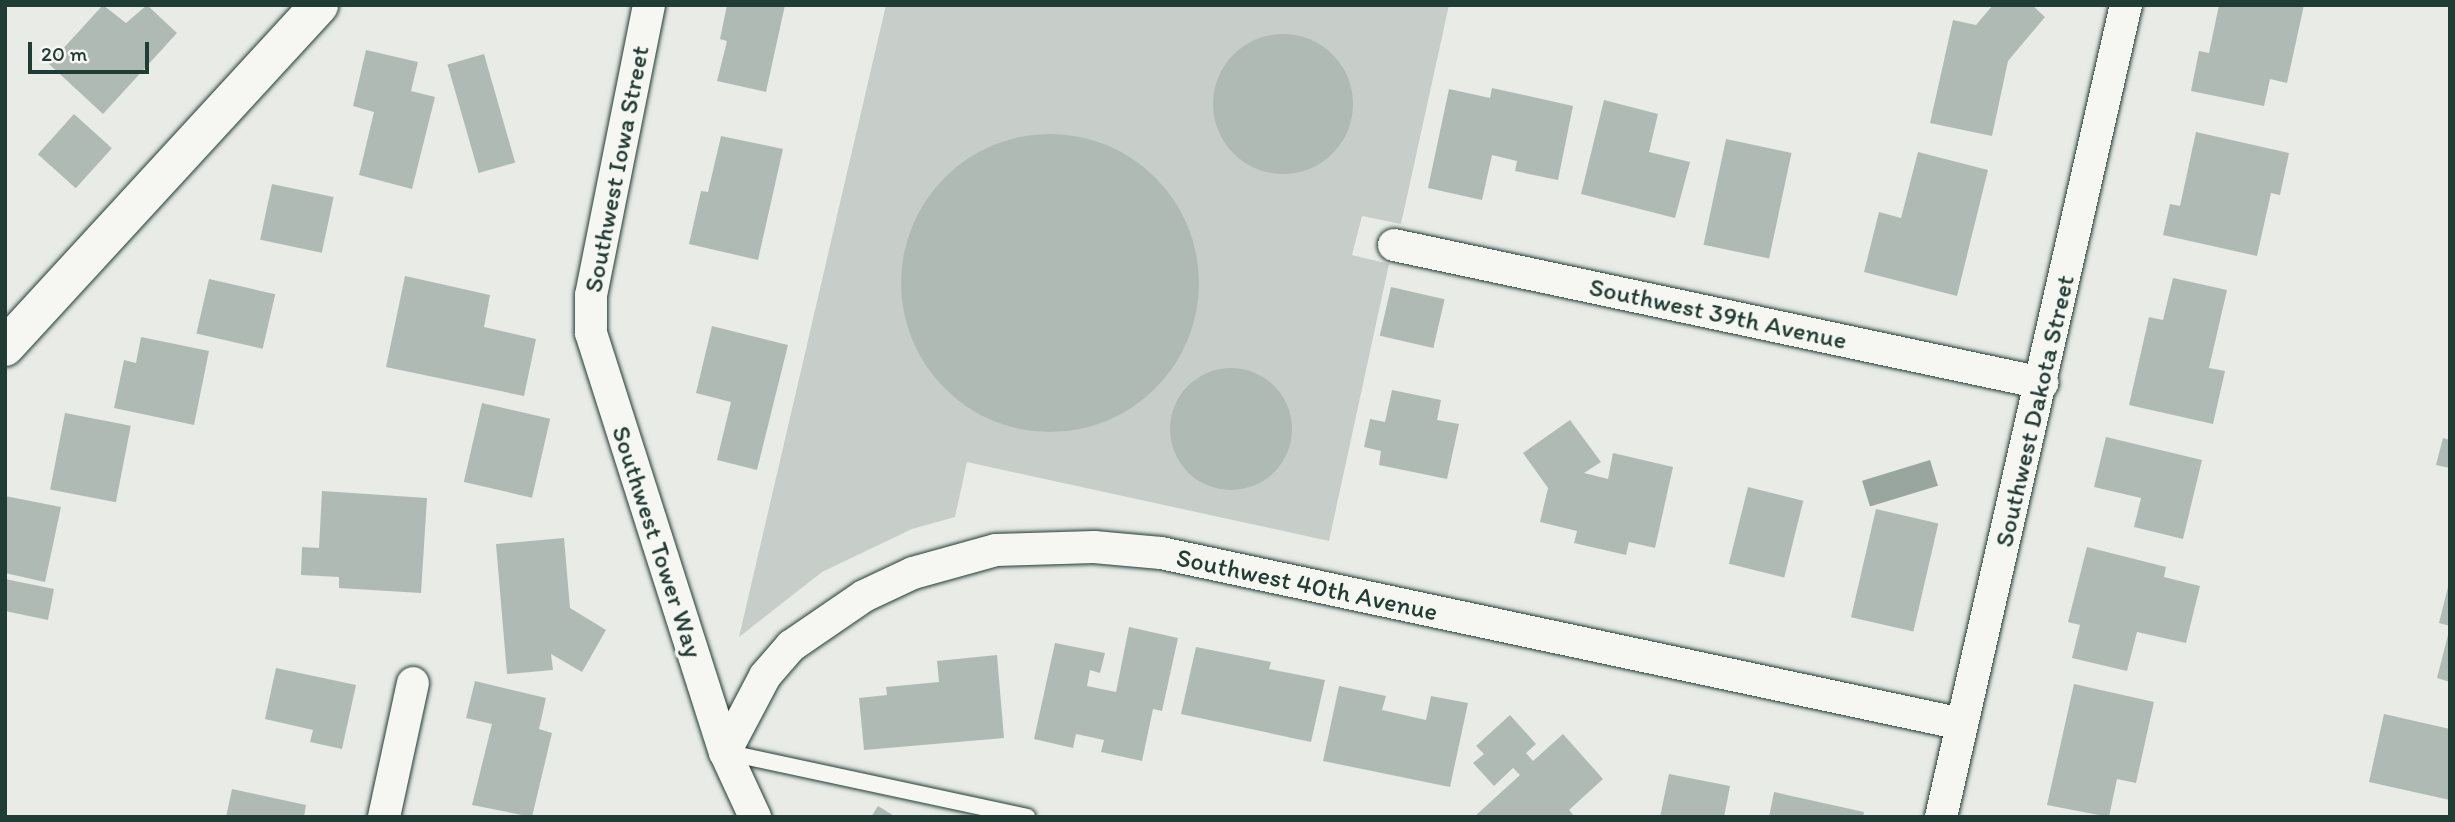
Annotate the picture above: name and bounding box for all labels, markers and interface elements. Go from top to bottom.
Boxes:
scale bar [32,28,152,72]
text: 20 m [41,41,87,66]
street label: Southwest Iowa Street [578,43,656,295]
street label: Southwest 39th Avenue [1587,272,1849,356]
street label: Southwest Dakota Street [1989,272,2081,550]
street label: Southwest Tower Way [605,423,709,661]
street label: Southwest 40th Avenue [1174,542,1440,628]

